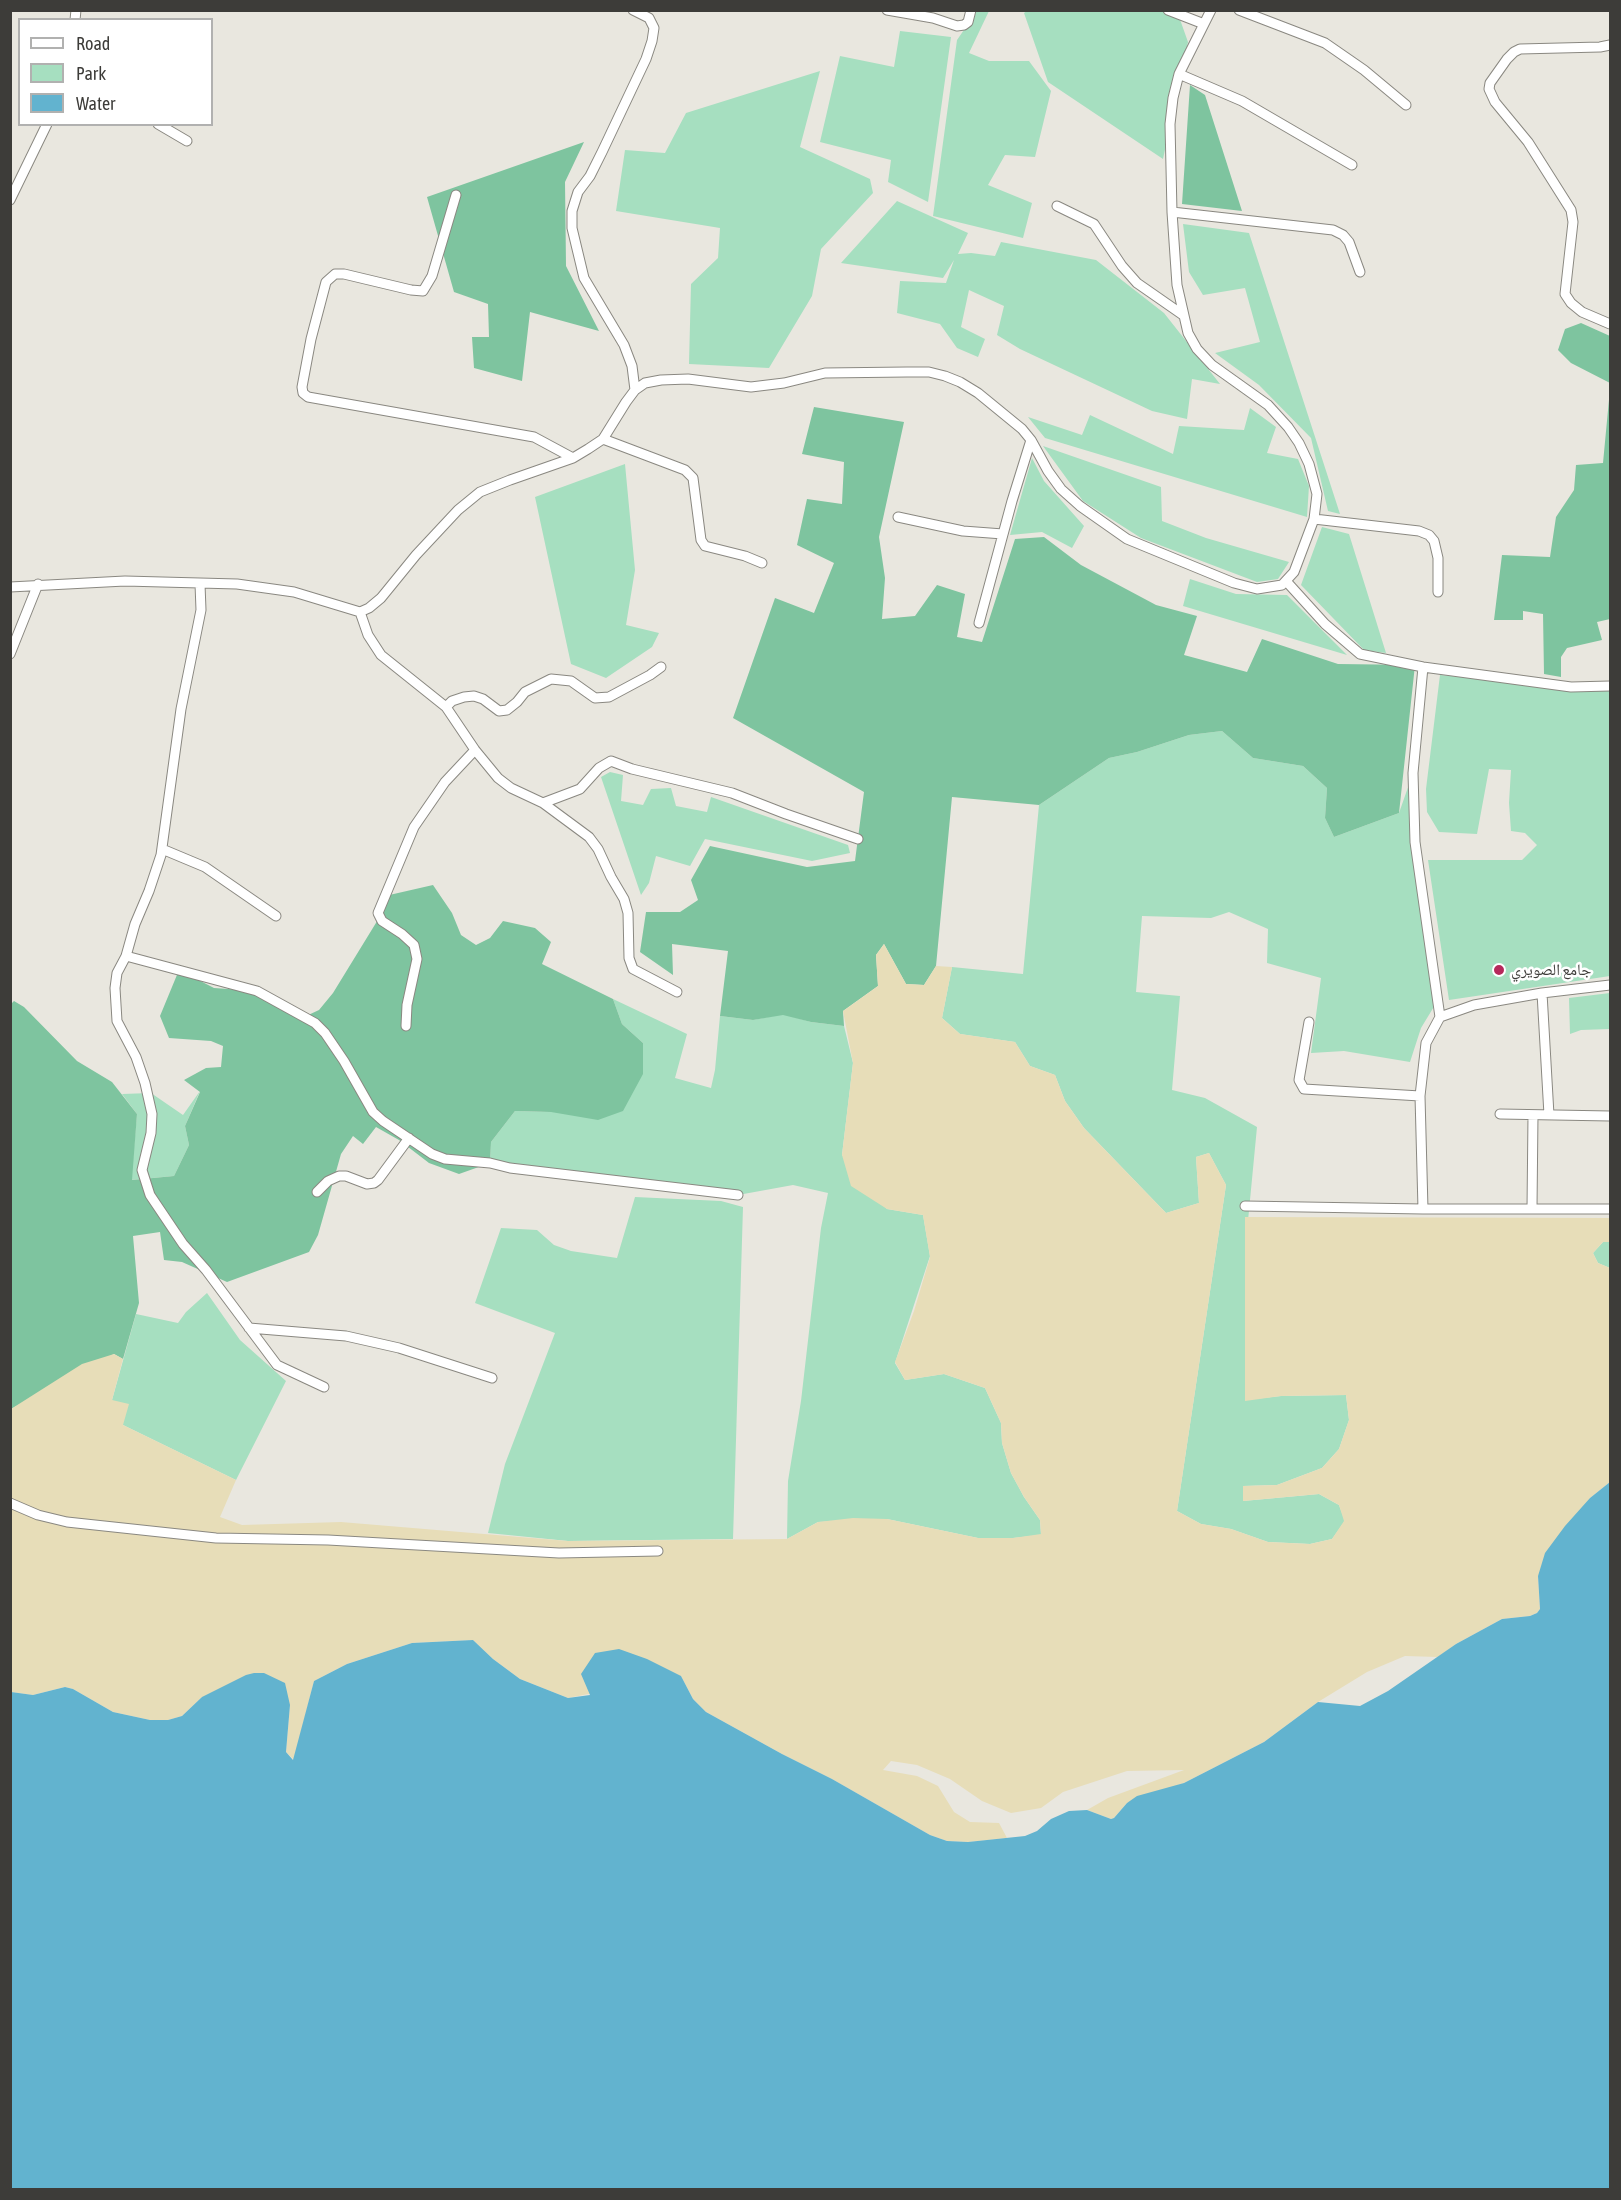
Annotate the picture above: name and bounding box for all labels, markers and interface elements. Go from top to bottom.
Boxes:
legend [18,18,213,126]
text: Road [76,33,110,54]
text: Park [76,63,106,84]
text: Water [76,93,115,114]
place label: جامع الصويري [1511,960,1591,980]
marker: جامع الصويري [1492,963,1506,977]

